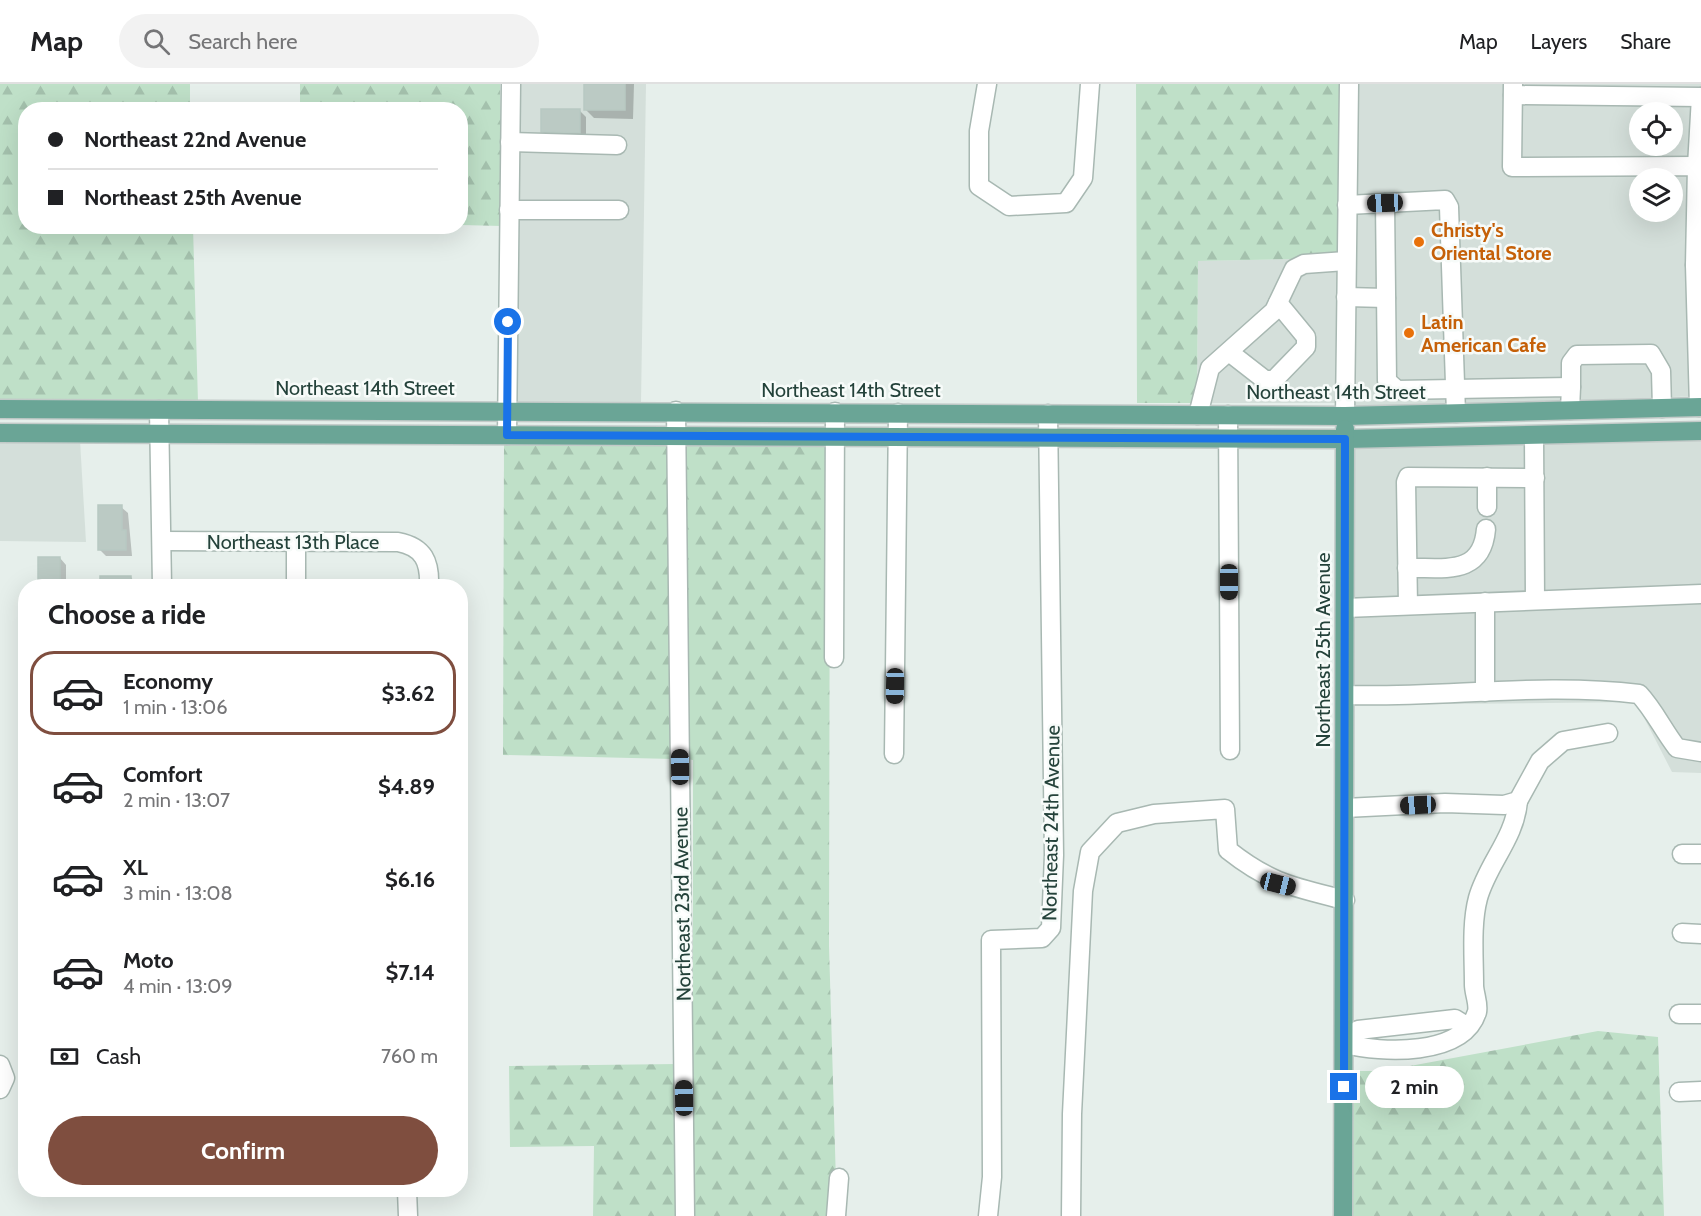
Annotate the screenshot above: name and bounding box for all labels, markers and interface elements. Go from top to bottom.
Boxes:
search box [119,14,539,68]
text: Map [30,24,83,58]
icon: search [140,25,173,58]
text: Search here [188,28,297,55]
text: Map [1459,29,1498,54]
text: Layers [1531,29,1587,54]
text: Share [1620,29,1671,54]
map controls [1629,102,1683,222]
button: locate [1629,102,1683,156]
text: Northeast 22nd Avenue [84,126,306,153]
button: layers [1629,168,1683,222]
text: Northeast 25th Avenue [84,184,302,211]
car [1367,193,1403,213]
place label: Christy's Oriental Store [1431,218,1552,265]
marker: Christy's Oriental Store [1412,235,1426,249]
route start [494,308,521,335]
place label: Latin American Cafe [1421,310,1546,357]
marker: Latin American Cafe [1402,326,1416,340]
street label: Northeast 14th Street [275,376,455,400]
street label: Northeast 14th Street [761,378,941,402]
street label: Northeast 14th Street [1246,380,1426,404]
street label: Northeast 13th Place [207,530,379,554]
street label: Northeast 25th Avenue [1311,553,1335,747]
car [1220,564,1238,600]
text: Choose a ride [48,598,206,631]
icon: car [51,666,105,720]
text: Economy [123,668,213,695]
car [886,668,904,704]
text: $3.62 [381,680,435,707]
text: 1 min · 13:06 [123,695,228,719]
street label: Northeast 24th Avenue [1037,725,1065,921]
car [671,749,689,785]
icon: car [51,759,105,813]
text: Comfort [123,761,202,788]
text: $4.89 [378,773,435,800]
text: 2 min · 13:07 [123,788,230,812]
car [1400,795,1436,815]
street label: Northeast 23rd Avenue [668,807,696,1001]
icon: car [51,852,105,906]
text: XL [123,854,148,881]
text: $6.16 [385,866,435,893]
car [1258,871,1298,897]
text: 3 min · 13:08 [123,881,233,905]
icon: car [51,945,105,999]
text: Moto [123,947,174,974]
text: $7.14 [386,959,435,986]
text: 4 min · 13:09 [123,974,233,998]
icon: cash [48,1040,81,1073]
text: Cash [96,1043,141,1070]
text: 760 m [381,1044,438,1068]
callout: 2 min [1365,1066,1464,1108]
route end [1330,1073,1357,1100]
text: 2 min [1390,1075,1439,1099]
car [675,1080,693,1116]
button: Confirm [48,1116,438,1185]

